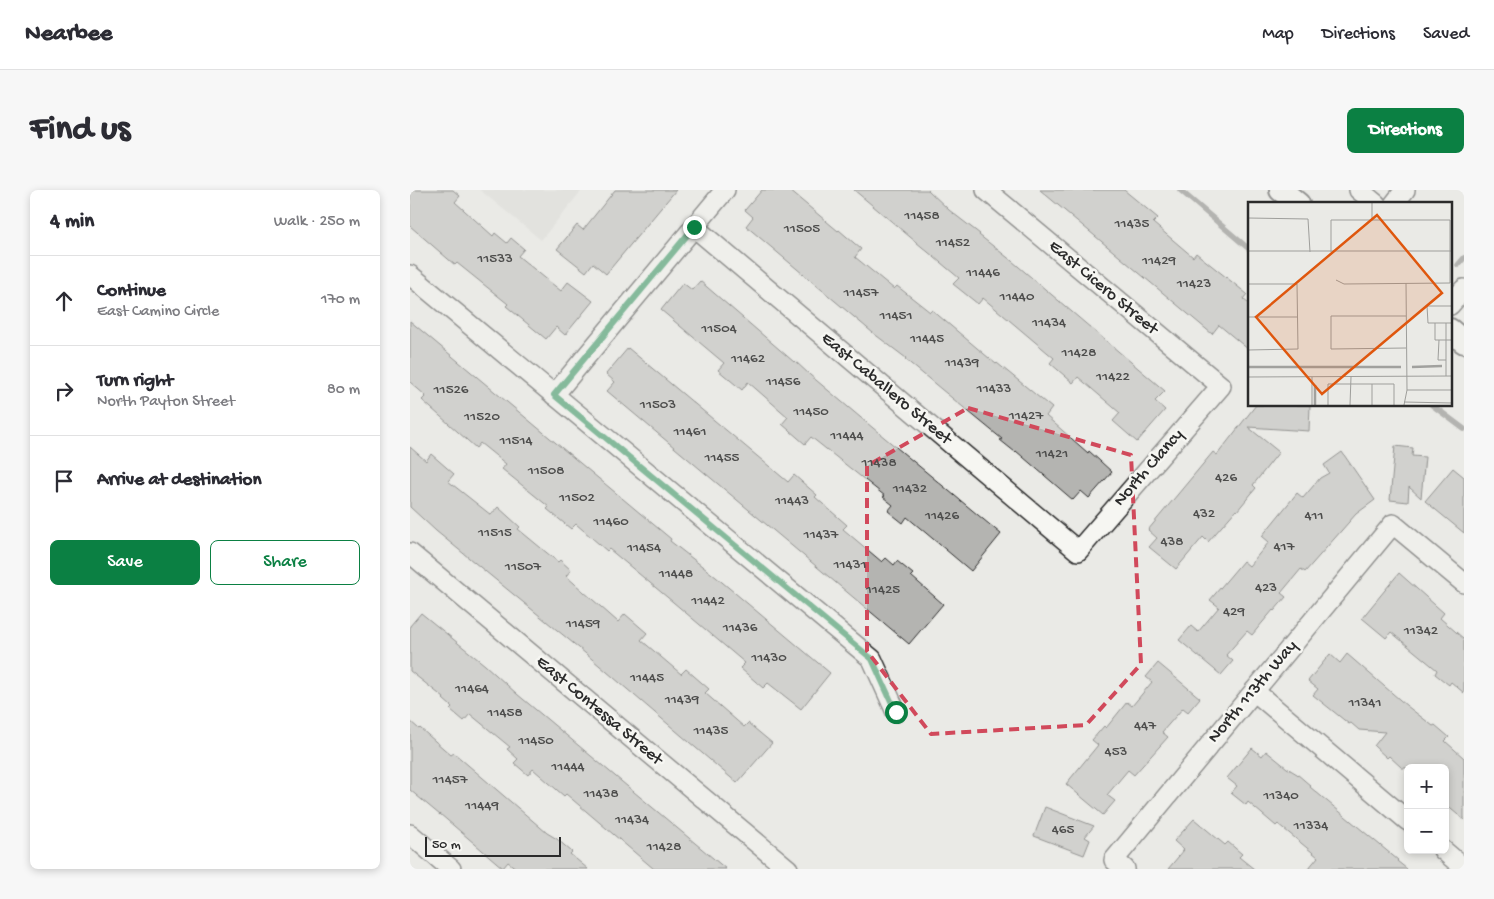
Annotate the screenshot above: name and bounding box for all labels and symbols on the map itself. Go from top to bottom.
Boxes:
inset map [1248,202,1452,406]
house number: 11458 [903,207,940,225]
house number: 11435 [1114,215,1150,233]
route end [683,216,706,239]
house number: 11505 [783,220,820,238]
house number: 11452 [935,234,970,252]
street label: East Cicero Street [1044,236,1163,341]
house number: 11533 [476,250,513,268]
house number: 11429 [1141,252,1177,270]
house number: 11446 [965,264,1000,282]
house number: 11423 [1176,275,1211,293]
house number: 11457 [843,284,880,302]
house number: 11440 [999,288,1035,306]
house number: 11451 [878,307,913,325]
house number: 11434 [1031,314,1066,332]
house number: 11504 [700,320,737,338]
street label: East Caballero Street [816,328,957,451]
house number: 11445 [909,330,944,348]
house number: 11428 [1061,344,1096,362]
house number: 11462 [730,350,765,368]
house number: 11439 [944,354,980,372]
house number: 11422 [1095,368,1130,386]
house number: 11456 [765,373,801,391]
house number: 11433 [976,380,1012,398]
house number: 11526 [433,381,469,399]
house number: 11503 [639,396,676,414]
house number: 11450 [792,403,829,421]
house number: 11427 [1008,407,1044,425]
house number: 11520 [463,408,500,426]
house number: 11461 [673,423,706,441]
street label: North Clancy [1110,425,1188,511]
house number: 11444 [829,427,864,445]
house number: 11514 [498,432,533,450]
house number: 11421 [1035,445,1068,463]
house number: 11455 [704,449,740,467]
house number: 11438 [860,454,897,472]
house number: 11508 [527,462,564,480]
house number: 426 [1215,469,1237,487]
house number: 11432 [892,480,927,498]
house number: 11502 [558,489,595,507]
house number: 11443 [774,492,809,510]
house number: 432 [1193,505,1215,523]
house number: 11426 [924,507,959,525]
house number: 411 [1304,507,1324,525]
house number: 11460 [592,513,629,531]
house number: 11515 [477,524,512,542]
house number: 11437 [803,526,840,544]
house number: 438 [1160,533,1184,551]
house number: 417 [1274,538,1296,556]
house number: 11454 [626,539,661,557]
house number: 11431 [832,556,867,574]
house number: 11507 [504,558,542,576]
house number: 11448 [658,565,693,583]
house number: 423 [1255,579,1277,597]
house number: 11425 [865,581,900,599]
house number: 11442 [690,592,725,610]
house number: 429 [1223,603,1245,621]
house number: 11459 [565,615,601,633]
house number: 11436 [722,619,758,637]
house number: 11342 [1403,622,1438,640]
street label: North 113th Way [1204,636,1302,748]
house number: 11430 [750,649,787,667]
street label: East Contessa Street [531,652,668,771]
house number: 11445 [629,669,664,687]
house number: 11464 [454,680,489,698]
house number: 11439 [664,691,700,709]
house number: 11341 [1347,694,1382,712]
route start [885,701,908,724]
house number: 11458 [486,704,523,722]
house number: 447 [1134,717,1157,735]
house number: 11435 [693,722,729,740]
house number: 11450 [517,732,554,750]
house number: 453 [1105,743,1128,761]
house number: 11444 [550,758,585,776]
house number: 11457 [432,771,469,789]
house number: 11438 [582,785,619,803]
house number: 11340 [1262,787,1299,805]
house number: 11449 [464,797,499,815]
house number: 11434 [614,811,649,829]
house number: 11334 [1293,817,1328,835]
house number: 465 [1052,821,1074,839]
scale bar [425,834,561,857]
house number: 11428 [646,838,681,856]

